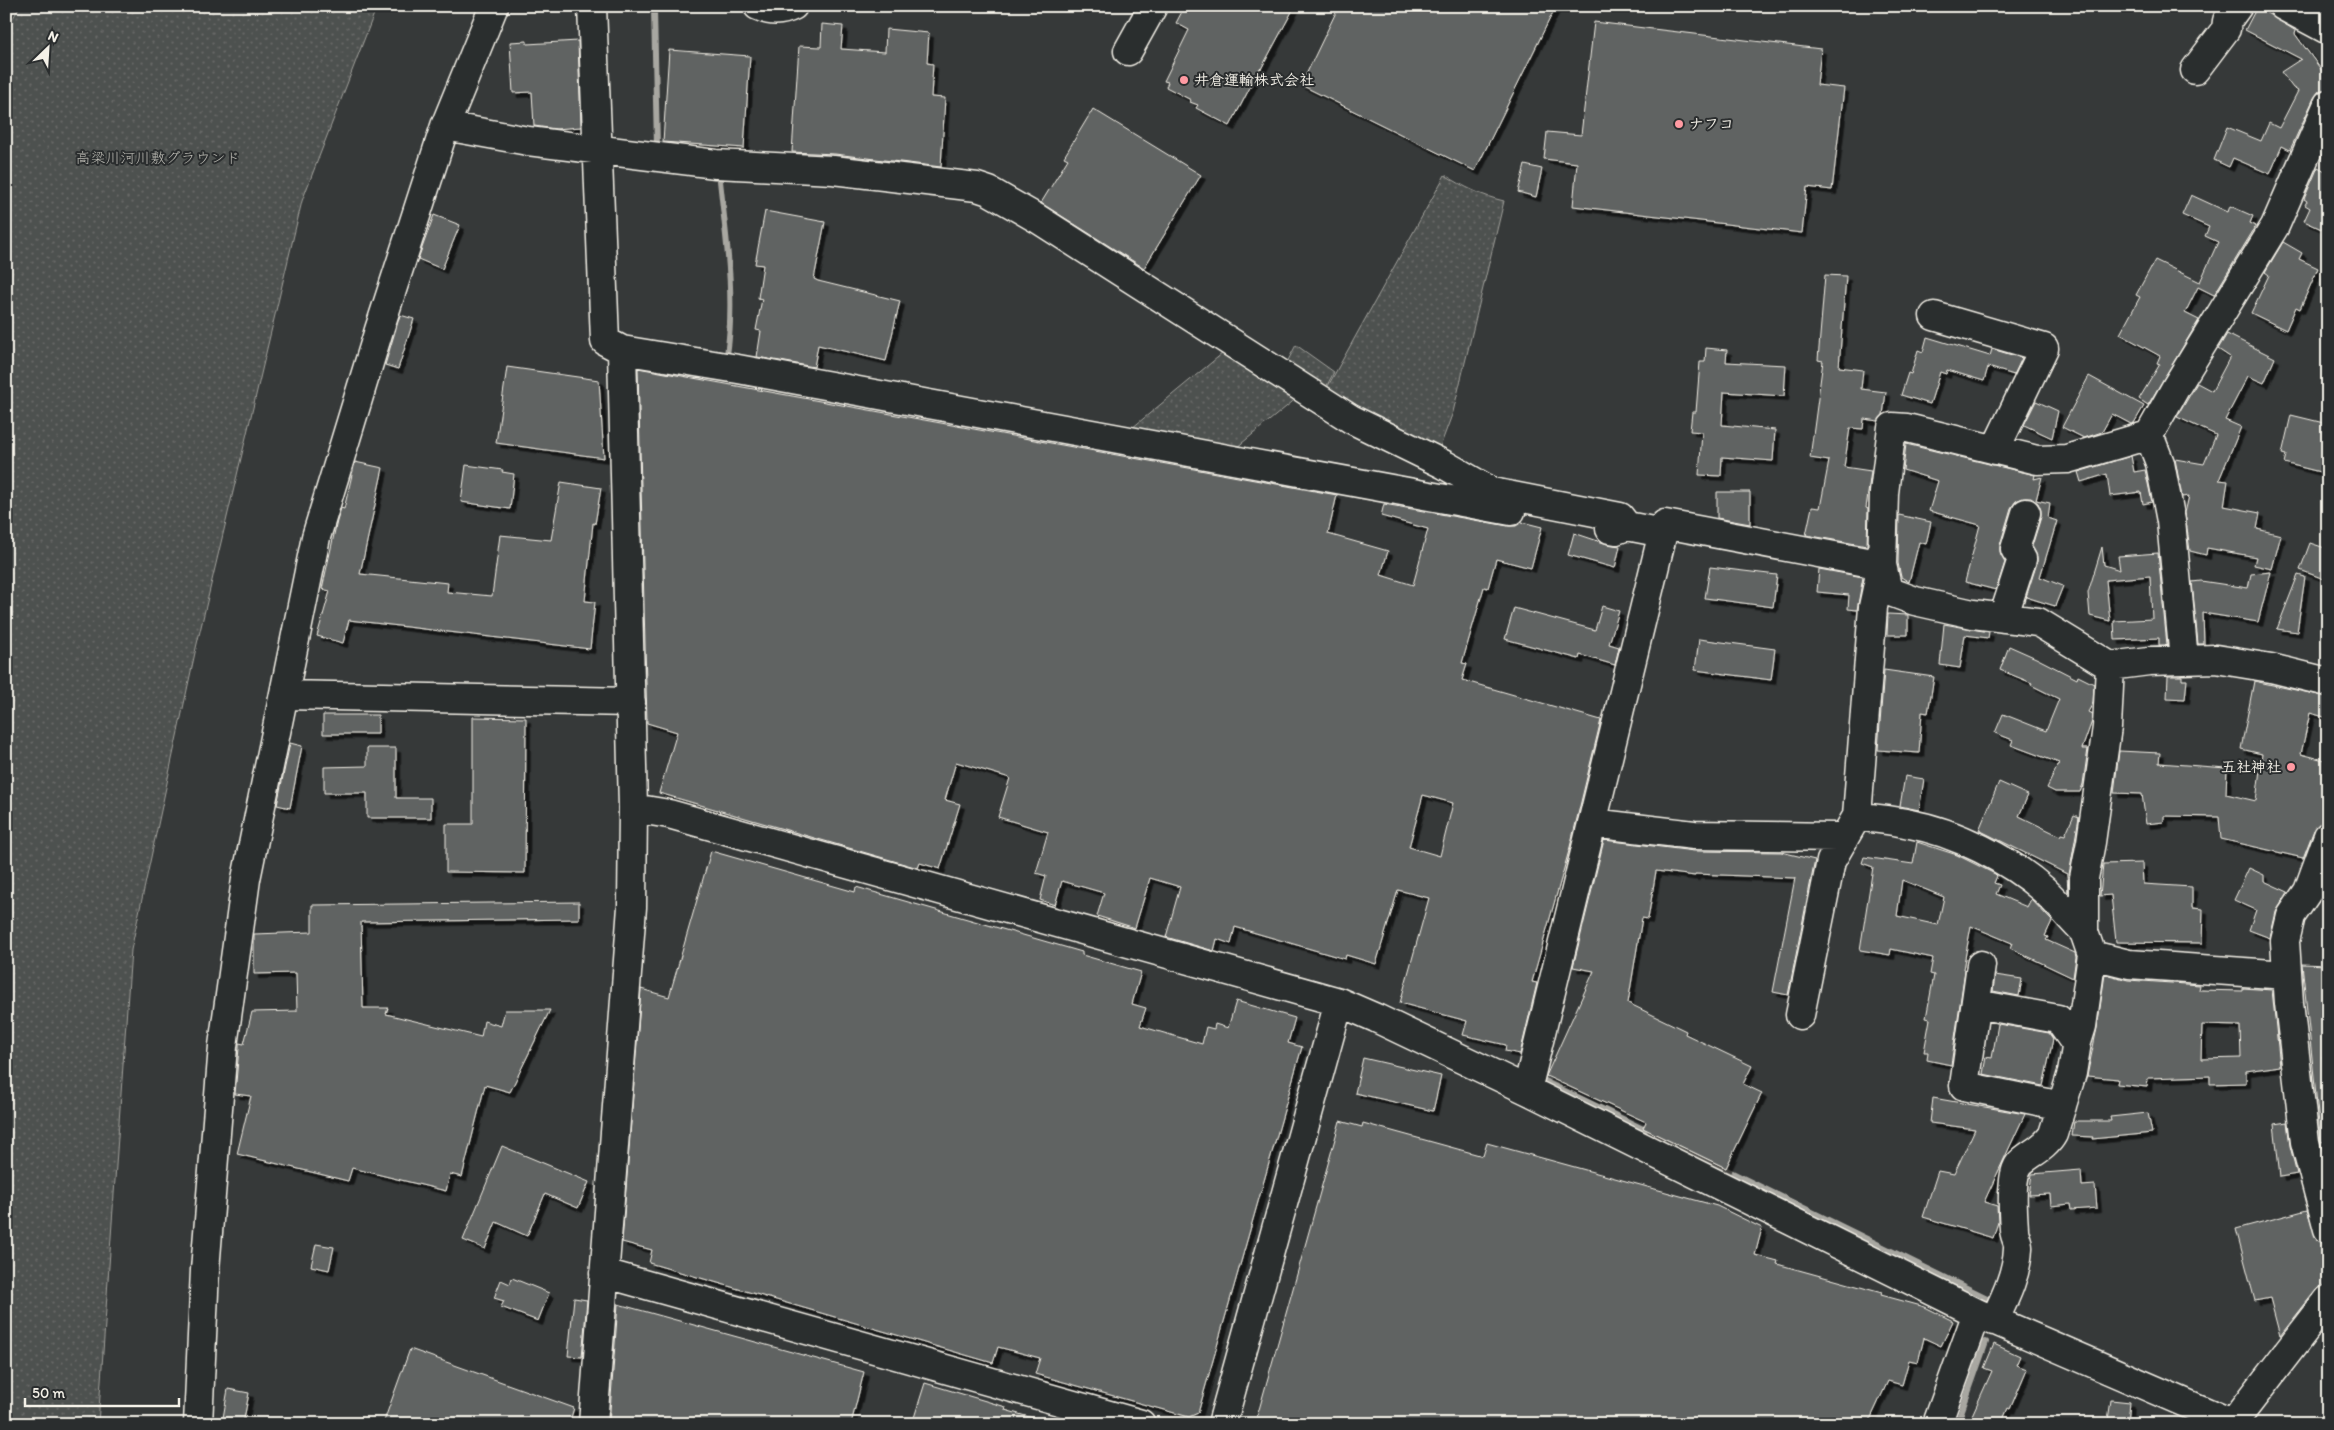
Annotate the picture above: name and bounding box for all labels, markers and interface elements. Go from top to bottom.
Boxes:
north arrow [22,22,72,72]
text: N [45,27,61,46]
place label: 井倉運輸株式会社 [1194,71,1314,89]
marker: 井倉運輸株式会社 [1178,74,1190,86]
place label: ナフコ [1689,115,1734,133]
marker: ナフコ [1673,118,1685,130]
park label: 高梁川河川敷グラウンド [75,149,241,167]
place label: 五社神社 [2221,758,2281,776]
marker: 五社神社 [2285,761,2297,773]
scale bar [25,1375,179,1407]
text: 50 m [32,1384,65,1402]

